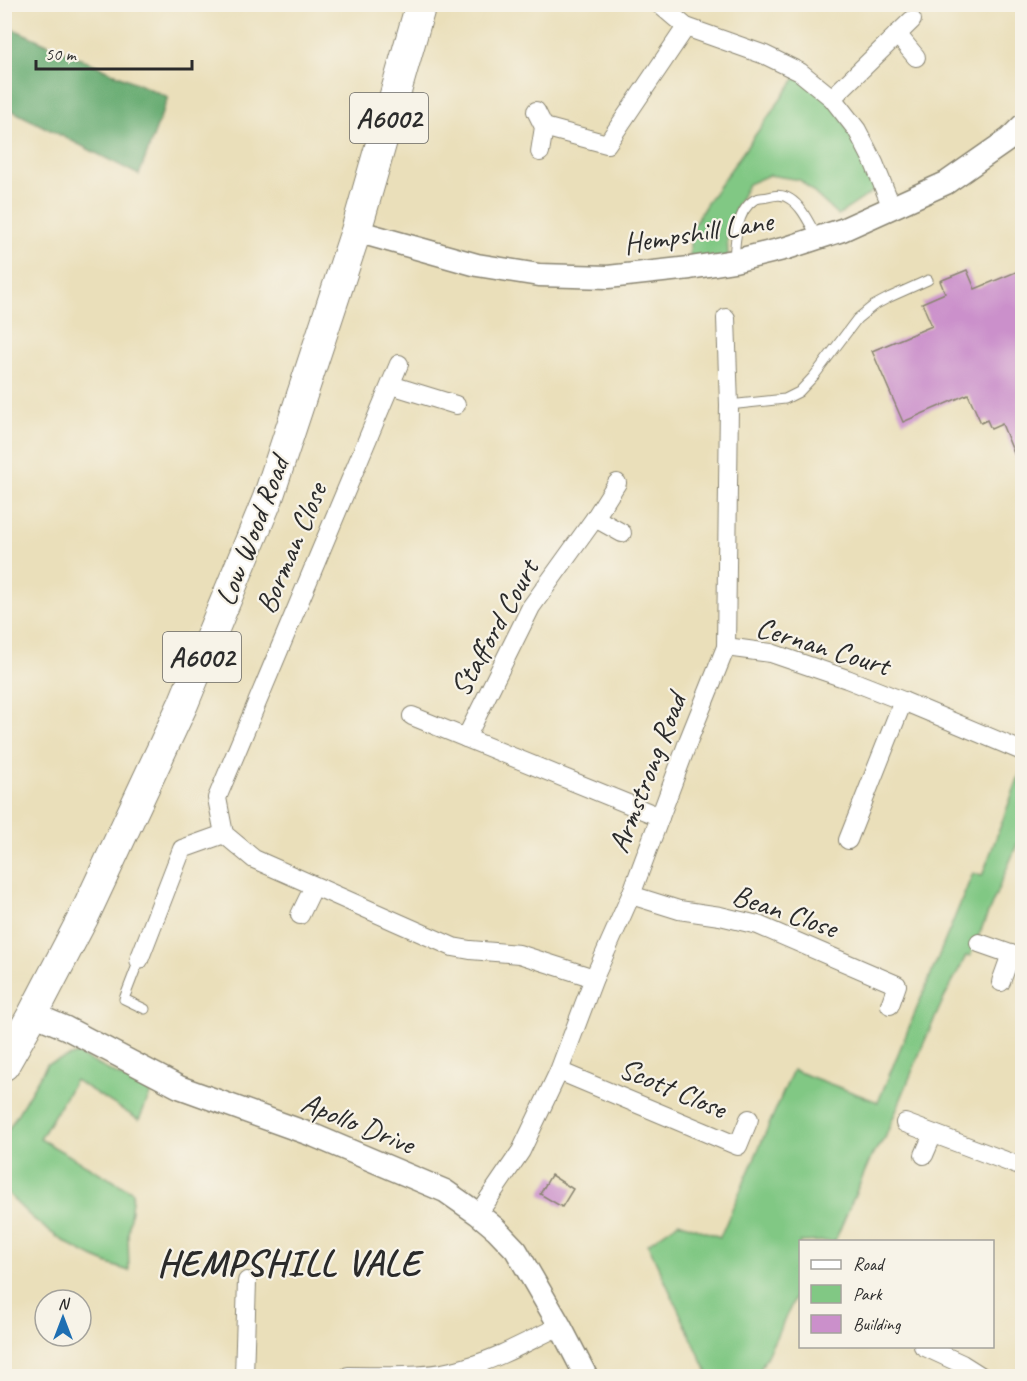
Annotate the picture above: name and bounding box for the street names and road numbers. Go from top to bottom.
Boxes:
road number: A6002 [350,93,428,143]
street label: Hempshill Lane [621,201,777,263]
street label: Low Wood Road [206,447,299,611]
street label: Borman Close [247,475,336,619]
street label: Stafford Court [441,550,549,703]
street label: Cernan Court [752,608,897,685]
road number: A6002 [163,632,241,682]
street label: Armstrong Road [599,684,696,858]
street label: Bean Close [728,875,844,947]
street label: Scott Close [614,1049,734,1128]
street label: Apollo Drive [296,1083,422,1164]

